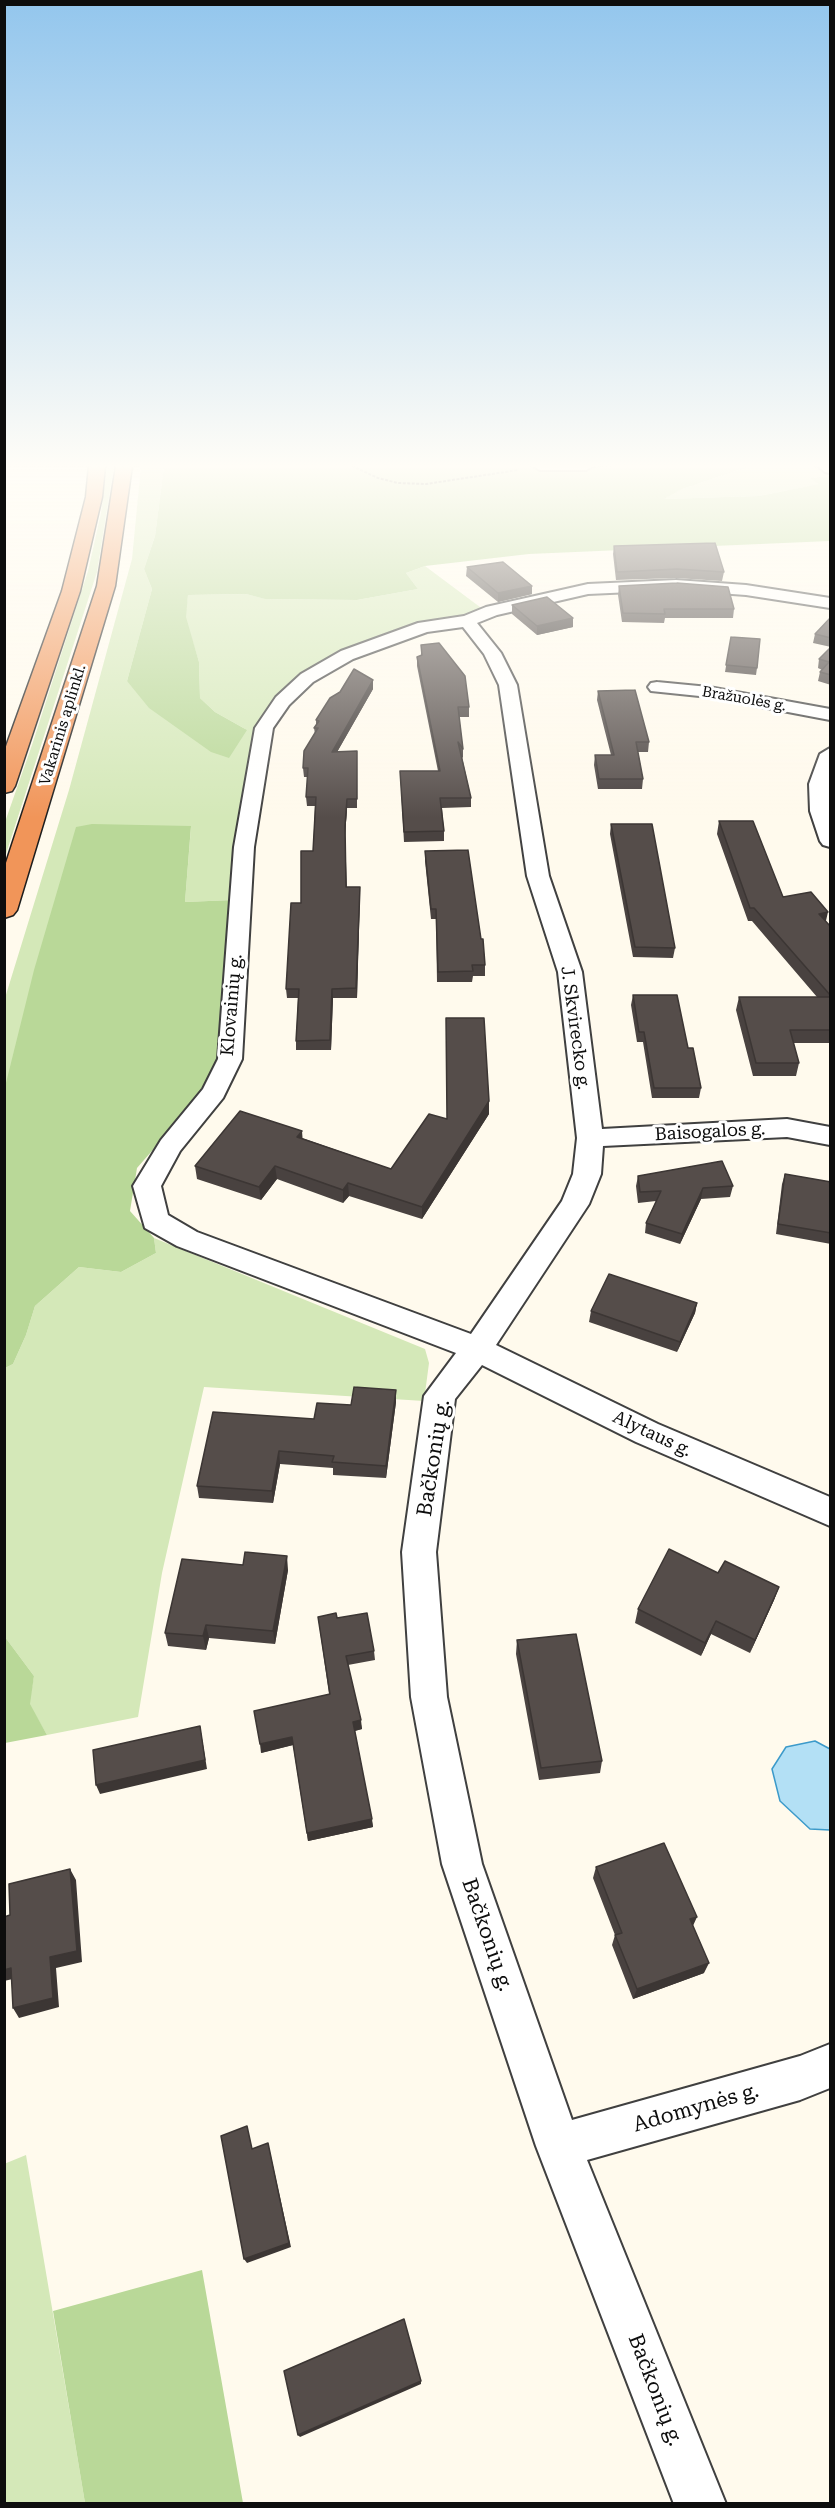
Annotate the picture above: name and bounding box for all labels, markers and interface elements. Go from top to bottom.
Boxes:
street label: Vakarinis aplinkl. [36,662,90,788]
street label: Bražuolės g. [700,683,788,715]
street label: Klovainių g. [217,953,247,1057]
street label: J. Skvirecko g. [556,965,594,1091]
street label: Baisogalos g. [654,1118,766,1146]
street label: Bačkonių g. [412,1398,456,1518]
street label: Alytaus g. [609,1406,695,1462]
street label: Bačkonių g. [456,1875,518,1995]
street label: Adomynės g. [630,2078,762,2138]
street label: Bačkonių g. [622,2331,688,2449]

